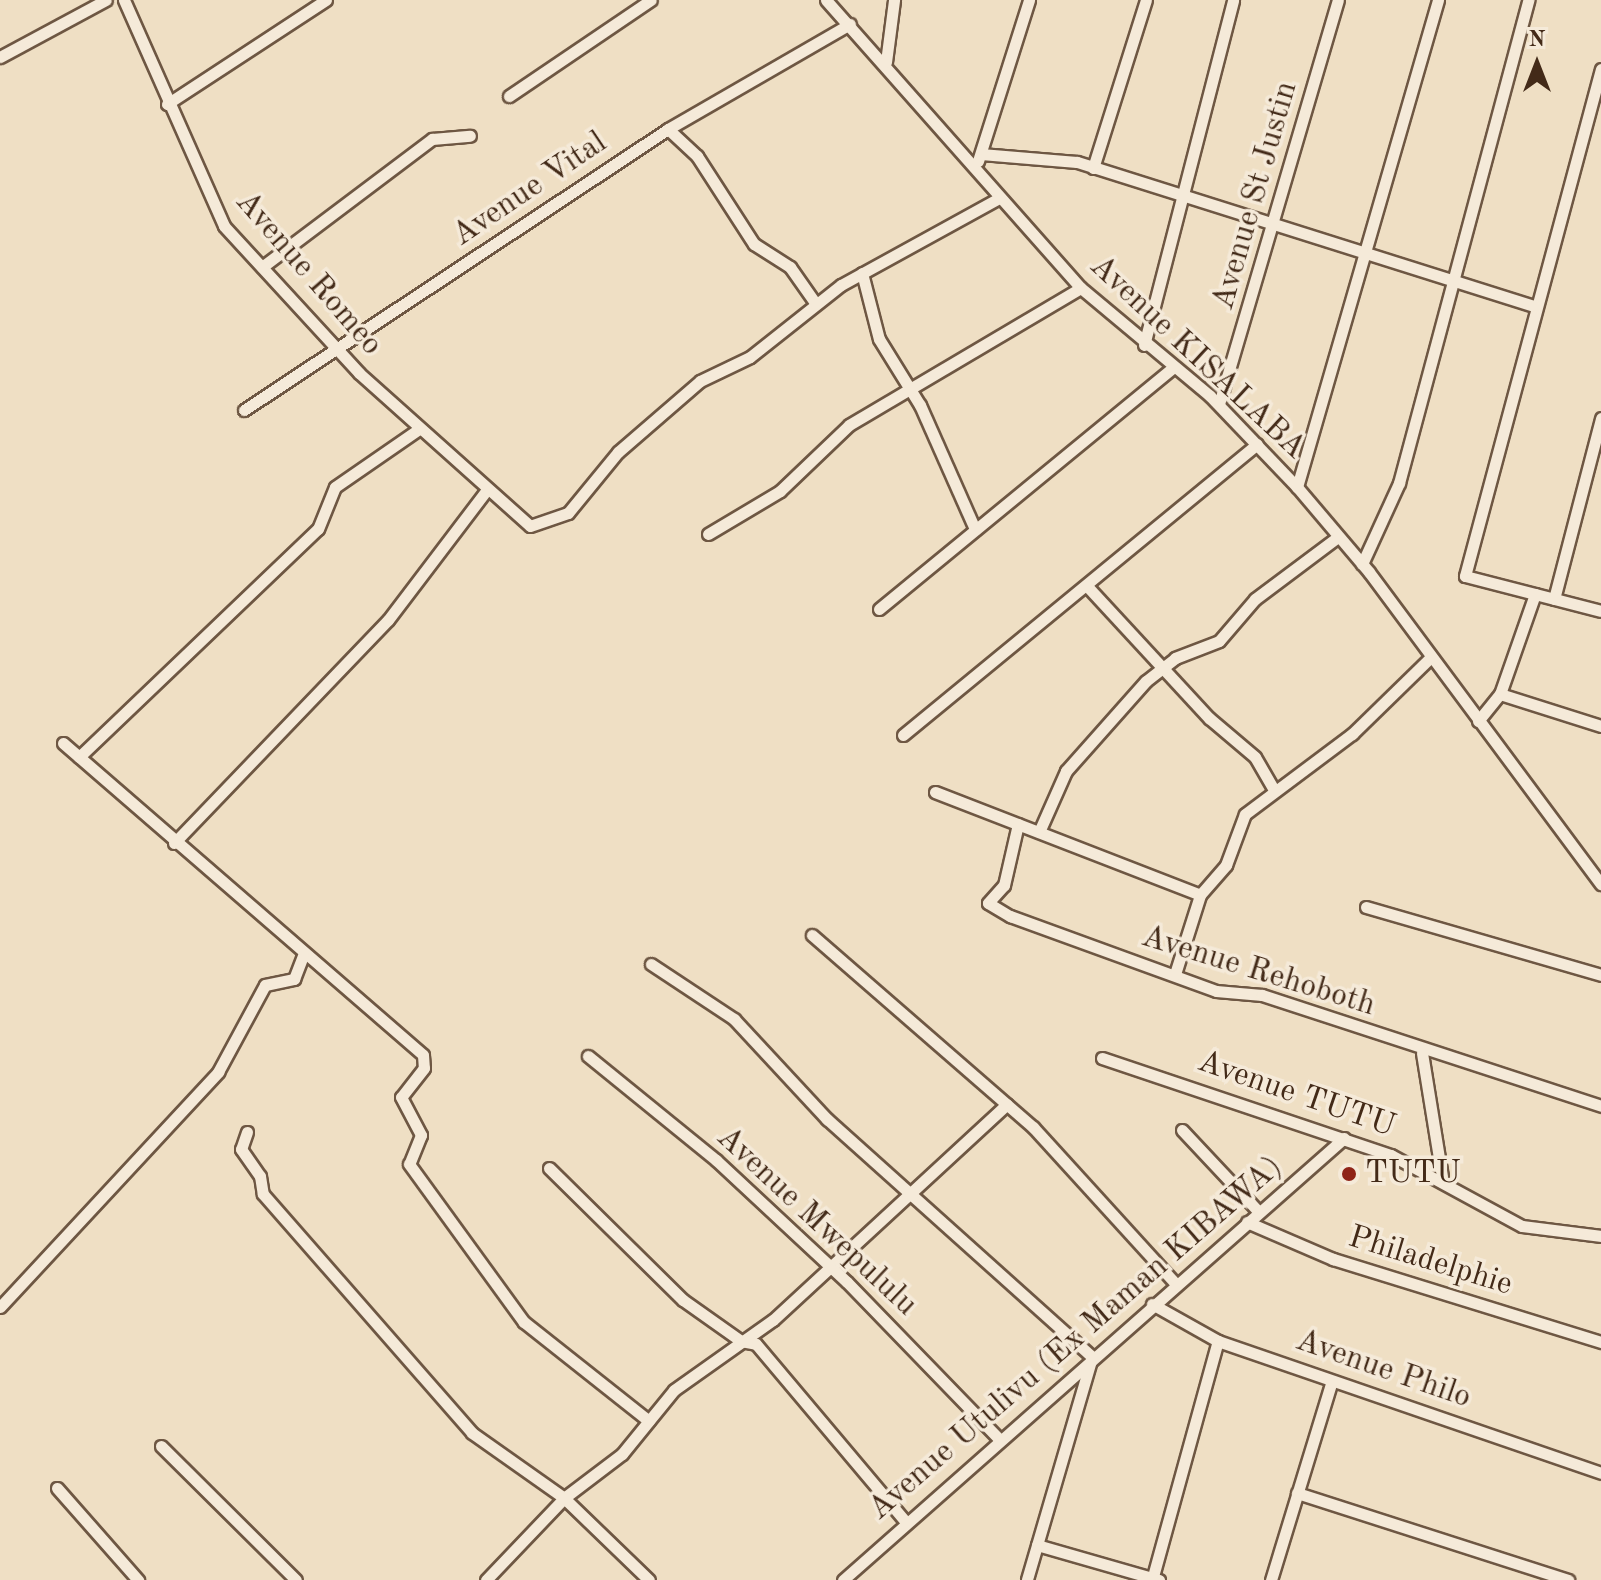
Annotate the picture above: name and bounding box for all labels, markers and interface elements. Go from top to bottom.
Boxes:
north arrow [1497,24,1577,104]
text: N [1529,29,1545,51]
street label: Avenue St Justin [1205,77,1307,315]
street label: Avenue Vital [445,124,615,256]
street label: Avenue Romeo [226,184,390,364]
street label: Avenue KISALABA [1081,248,1313,468]
street label: Avenue Rehoboth [1136,918,1380,1026]
street label: Avenue TUTU [1192,1043,1400,1147]
street label: Avenue Mwepululu [708,1119,924,1325]
street label: Avenue Utulivu (Ex Maman KIBAWA) [861,1149,1291,1529]
place label: TUTU [1365,1155,1461,1193]
marker: TUTU [1340,1165,1358,1183]
street label: Philadelphie [1343,1219,1517,1305]
street label: Avenue Philo [1290,1322,1476,1418]

